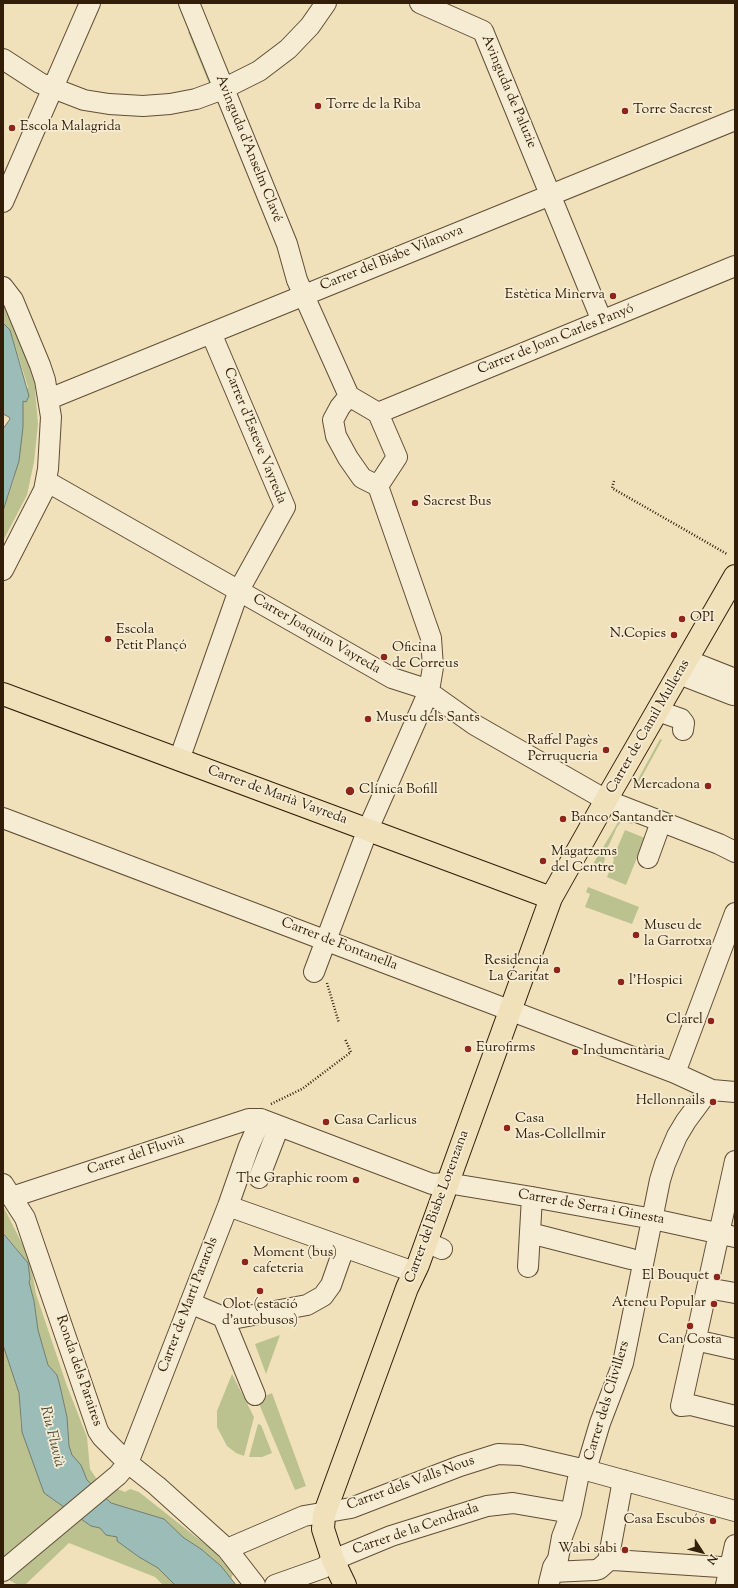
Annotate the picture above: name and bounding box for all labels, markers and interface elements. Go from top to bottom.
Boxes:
street label: Avinguda de Paluzie [477,33,539,151]
street label: Avinguda d'Anselm Clavé [211,73,285,225]
place label: Torre de la Riba [326,98,421,114]
marker: Torre de la Riba [313,101,323,111]
place label: Torre Sacrest [633,103,712,119]
marker: Torre Sacrest [620,106,630,116]
place label: Escola Malagrida [20,120,121,136]
marker: Escola Malagrida [7,123,17,133]
street label: Carrer del Bisbe Vilanova [318,223,466,295]
place label: Estètica Minerva [505,288,605,304]
marker: Estètica Minerva [608,291,618,301]
street label: Carrer de Joan Carles Panyó [475,301,637,379]
street label: Carrer d'Esteve Vayreda [219,365,289,507]
place label: Sacrest Bus [423,495,491,511]
marker: Sacrest Bus [410,498,420,508]
street label: Carrer Joaquim Vayreda [249,592,383,678]
place label: OPI [690,611,714,627]
marker: OPI [677,614,687,624]
place label: Escola Petit Plançó [116,623,187,656]
place label: N.Copies [610,627,666,643]
marker: N.Copies [669,630,679,640]
marker: Escola Petit Plançó [103,634,113,644]
place label: Oficina de Correus [392,641,458,674]
marker: Oficina de Correus [379,652,389,662]
street label: Carrer de Camil Mulleras [604,657,694,797]
place label: Museu dels Sants [376,711,480,727]
marker: Museu dels Sants [363,714,373,724]
place label: Raffel Pagès Perruqueria [527,734,598,766]
marker: Raffel Pagès Perruqueria [601,745,611,755]
street label: Carrer de Marià Vayreda [205,763,349,829]
place label: Mercadona [633,778,700,794]
marker: Mercadona [703,781,713,791]
place label: Clínica Bofill [359,783,438,799]
marker: Clínica Bofill [344,785,356,797]
place label: Banco Santander [571,811,673,827]
marker: Banco Santander [558,814,568,824]
place label: Magatzems del Centre [551,845,617,878]
marker: Magatzems del Centre [538,856,548,866]
street label: Carrer de Fontanella [278,915,400,975]
place label: Museu de la Garrotxa [644,919,712,952]
marker: Museu de la Garrotxa [631,930,641,940]
place label: Residencia La Caritat [484,954,549,986]
marker: Residencia La Caritat [552,965,562,975]
place label: l'Hospici [629,974,683,990]
marker: l'Hospici [616,977,626,987]
place label: Clarel [666,1013,703,1029]
marker: Clarel [706,1016,716,1026]
place label: Eurofirms [476,1041,535,1057]
marker: Eurofirms [463,1044,473,1054]
place label: Indumentària [583,1044,664,1060]
marker: Indumentària [570,1047,580,1057]
place label: Hellonnails [636,1094,705,1110]
marker: Hellonnails [708,1097,718,1107]
place label: Casa Mas-Collellmir [515,1112,606,1144]
place label: Casa Carlicus [334,1114,417,1130]
marker: Casa Carlicus [321,1117,331,1127]
marker: Casa Mas-Collellmir [502,1123,512,1133]
street label: Carrer del Bisbe Lorenzana [402,1128,474,1286]
street label: Carrer del Fluvià [85,1132,187,1180]
place label: The Graphic room [236,1172,348,1188]
marker: The Graphic room [351,1175,361,1185]
street label: Carrer de Serra i Ginesta [516,1187,666,1229]
street label: Carrer de Martí Pararols [155,1235,223,1375]
place label: Moment (bus) cafeteria [253,1246,337,1278]
marker: Moment (bus) cafeteria [240,1257,250,1267]
place label: El Bouquet [642,1269,709,1285]
marker: El Bouquet [712,1272,722,1282]
marker: Olot (estació d'autobusos) [255,1286,265,1296]
place label: Ateneu Popular [612,1296,706,1312]
place label: Olot (estació d'autobusos) [222,1298,298,1330]
marker: Ateneu Popular [709,1299,719,1309]
street label: Ronda dels Paraires [51,1313,105,1429]
marker: Can Costa [685,1321,695,1331]
place label: Can Costa [658,1333,722,1349]
street label: Carrer dels Clivillers [582,1339,634,1463]
water label: Riu Fluvià [35,1405,67,1469]
street label: Carrer dels Valls Nous [345,1453,477,1515]
street label: Carrer de la Cendrada [351,1501,481,1559]
place label: Casa Escubós [623,1513,705,1529]
marker: Casa Escubós [708,1516,718,1526]
north arrow [682,1532,722,1572]
place label: Wabi sabi [558,1542,617,1558]
marker: Wabi sabi [620,1545,630,1555]
text: N [703,1551,721,1567]

